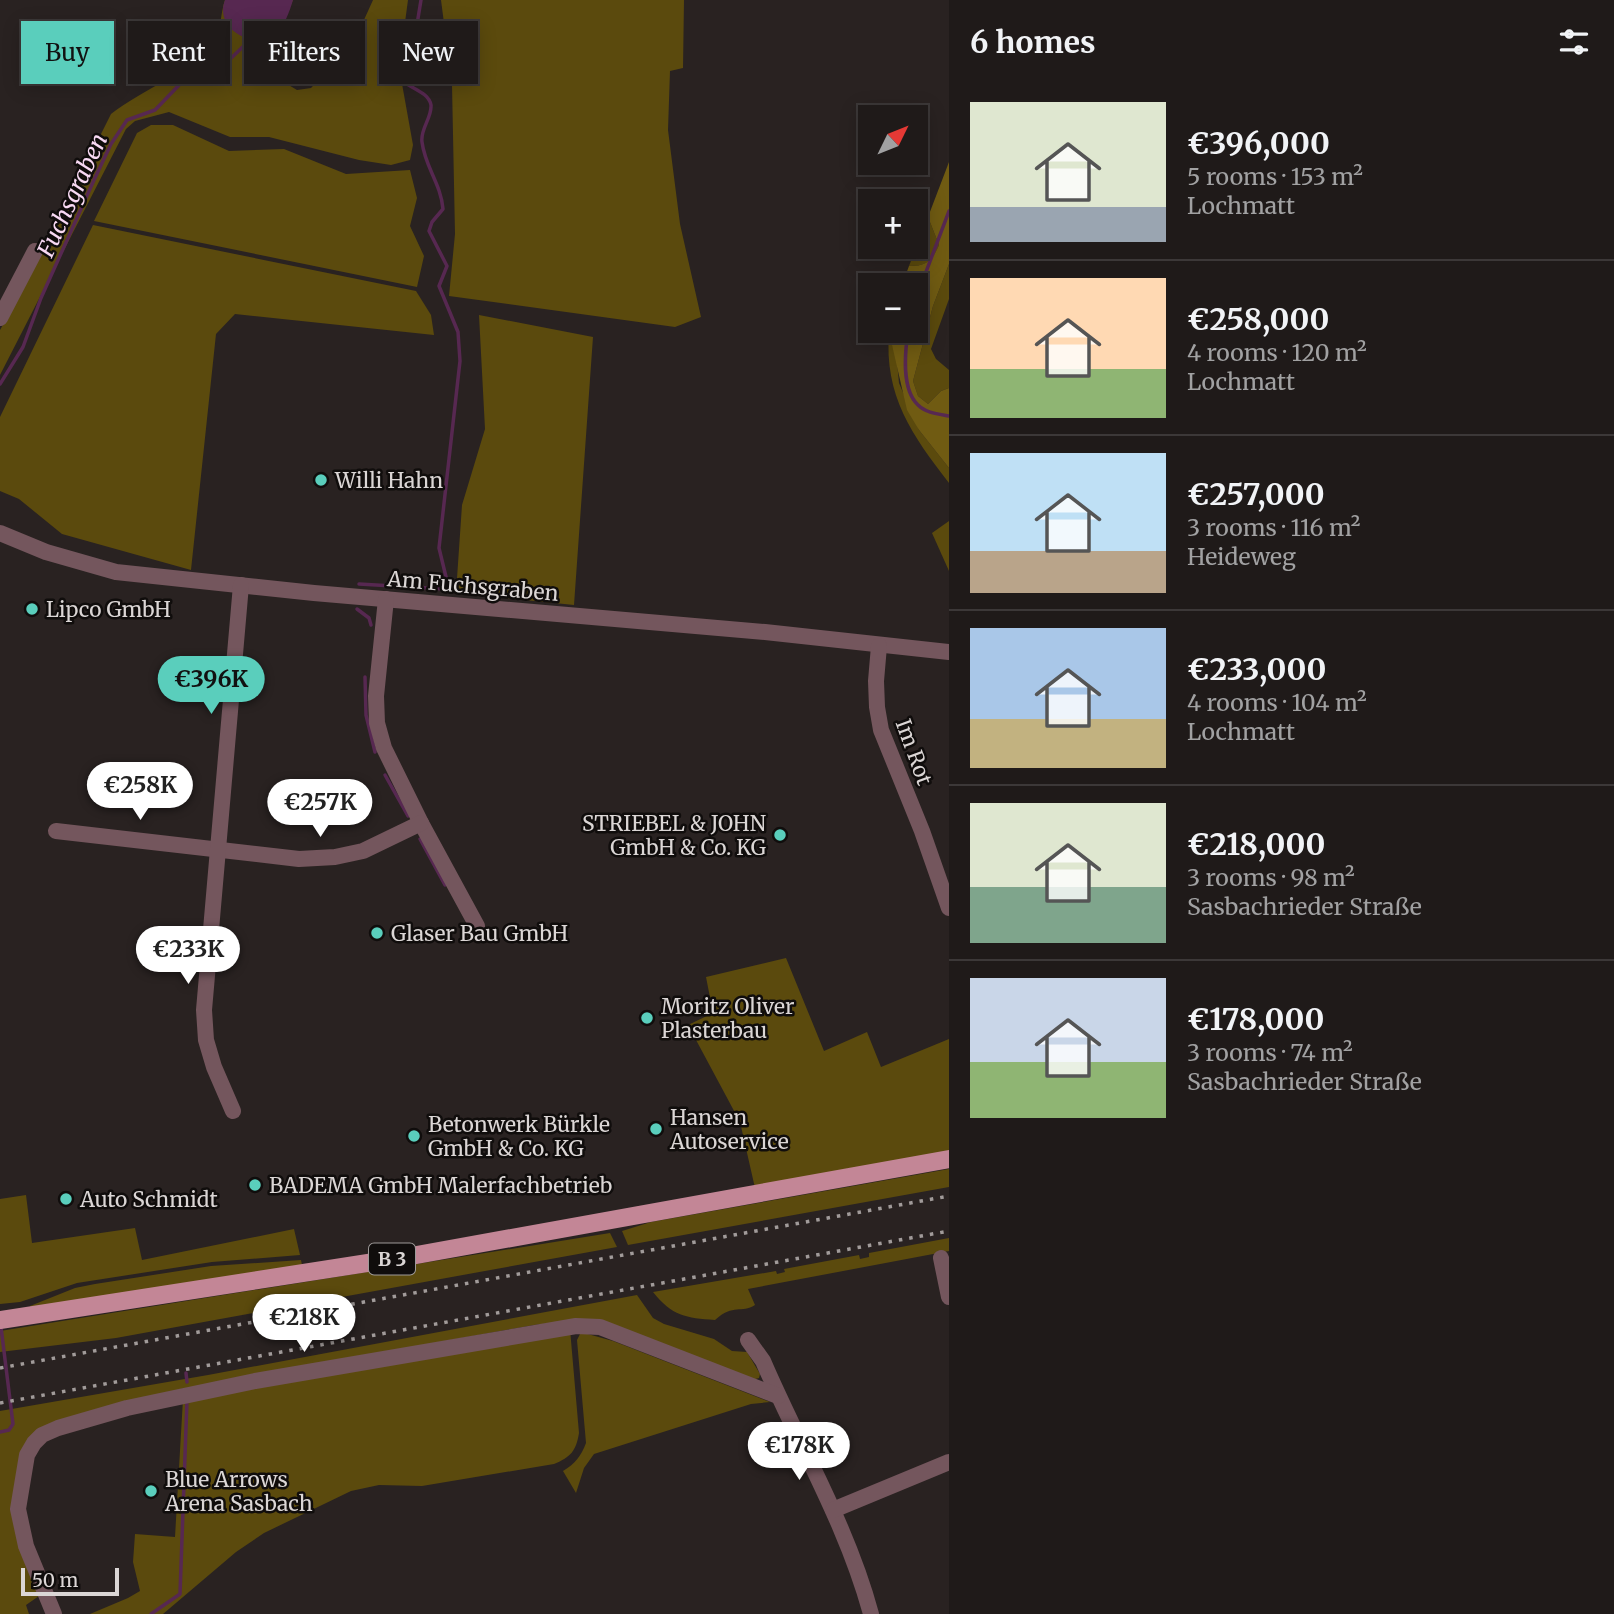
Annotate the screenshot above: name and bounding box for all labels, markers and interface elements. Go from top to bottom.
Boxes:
chip: Buy [21,21,114,84]
chip: Rent [128,21,230,84]
chip: Filters [244,21,365,84]
chip: New [379,21,478,84]
text: 6 homes [970,23,1095,61]
icon: filters [1555,23,1593,61]
north arrow [858,105,928,175]
map controls [858,105,928,343]
text: €396,000 [1187,124,1330,162]
water label: Fuchsgraben [30,129,113,262]
icon: home [1026,130,1110,214]
text: 5 rooms · 153 m² [1187,162,1363,191]
button: + [858,189,928,259]
text: Lochmatt [1187,191,1295,220]
button: − [858,273,928,343]
text: €258,000 [1187,300,1329,338]
icon: home [1026,306,1110,390]
text: 4 rooms · 120 m² [1187,338,1367,367]
text: Lochmatt [1187,367,1295,396]
place label: Willi Hahn [334,467,443,494]
marker: Willi Hahn [313,472,329,488]
text: €257,000 [1187,475,1325,513]
icon: home [1026,481,1110,565]
text: 3 rooms · 116 m² [1187,513,1361,542]
text: Heideweg [1187,542,1296,571]
street label: Am Fuchsgraben [385,565,560,607]
place label: Lipco GmbH [46,596,171,623]
marker: Lipco GmbH [24,601,40,617]
text: €233,000 [1187,650,1326,688]
pin: €396K [162,656,260,716]
icon: home [1026,656,1110,740]
text: €396K [174,664,248,693]
text: 4 rooms · 104 m² [1187,688,1367,717]
street label: Im Rot [890,715,938,789]
text: Lochmatt [1187,717,1295,746]
pin: €258K [91,762,189,822]
text: €258K [103,770,177,799]
pin: €257K [271,780,369,839]
text: €257K [283,787,357,816]
place label: STRIEBEL & JOHN GmbH & Co. KG [582,810,766,861]
text: €218,000 [1187,825,1325,863]
marker: STRIEBEL & JOHN GmbH & Co. KG [772,827,788,843]
icon: home [1026,831,1110,915]
text: 3 rooms · 98 m² [1187,863,1355,892]
text: Sasbachrieder Straße [1187,892,1422,921]
place label: Glaser Bau GmbH [391,920,568,947]
marker: Glaser Bau GmbH [369,925,385,941]
pin: €233K [139,926,237,986]
text: €233K [152,934,224,963]
place label: Moritz Oliver Plasterbau [661,993,794,1044]
text: €178,000 [1187,1000,1324,1038]
icon: home [1026,1006,1110,1090]
marker: Moritz Oliver Plasterbau [639,1010,655,1026]
text: 3 rooms · 74 m² [1187,1038,1353,1067]
text: Sasbachrieder Straße [1187,1067,1422,1096]
place label: Hansen Autoservice [669,1104,789,1155]
place label: Betonwerk Bürkle GmbH & Co. KG [428,1111,610,1162]
marker: Hansen Autoservice [648,1121,664,1137]
marker: Betonwerk Bürkle GmbH & Co. KG [406,1128,422,1144]
place label: BADEMA GmbH Malerfachbetrieb [269,1172,612,1199]
marker: BADEMA GmbH Malerfachbetrieb [247,1177,263,1193]
place label: Auto Schmidt [79,1186,218,1213]
marker: Auto Schmidt [58,1191,74,1207]
road number: B 3 [369,1244,415,1274]
pin: €218K [255,1294,353,1354]
text: €218K [268,1302,340,1331]
pin: €178K [750,1422,848,1482]
text: €178K [764,1430,834,1459]
place label: Blue Arrows Arena Sasbach [164,1466,313,1517]
marker: Blue Arrows Arena Sasbach [143,1483,159,1499]
scale bar [21,1565,119,1597]
text: 50 m [32,1568,78,1592]

